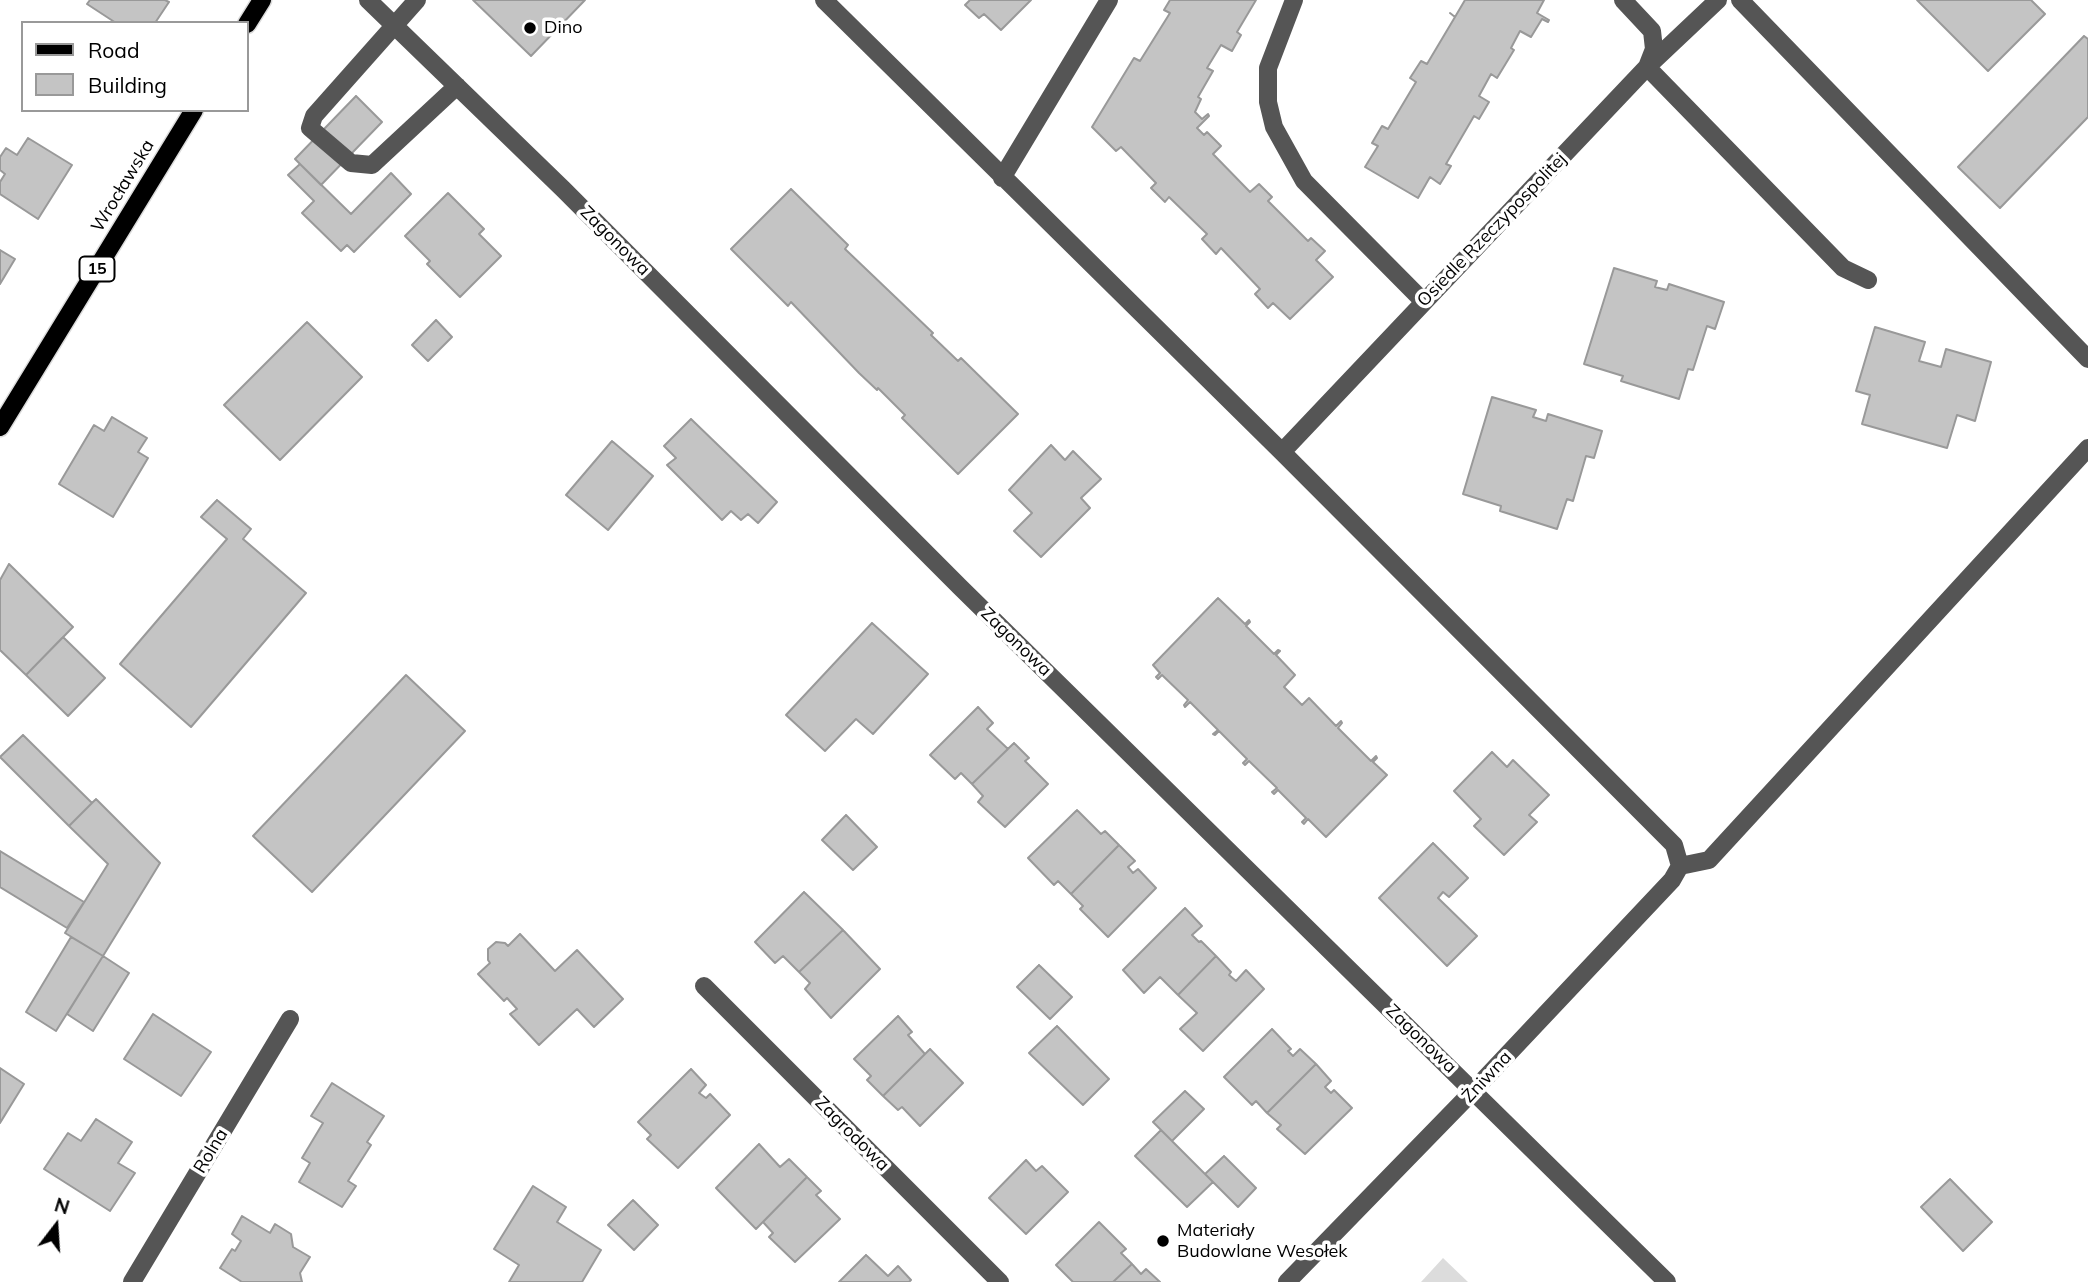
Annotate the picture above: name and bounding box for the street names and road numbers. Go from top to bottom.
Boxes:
street label: Wrocławska [87,136,159,236]
street label: Osiedle Rzeczypospolitej [1413,149,1571,311]
street label: Zagonowa [576,202,654,280]
road number: 15 [80,256,114,282]
street label: Zagonowa [976,603,1056,681]
street label: Zagonowa [1381,1000,1461,1078]
street label: Żniwna [1458,1047,1516,1107]
street label: Zagrodowa [810,1092,894,1176]
street label: Rolna [189,1125,233,1177]

